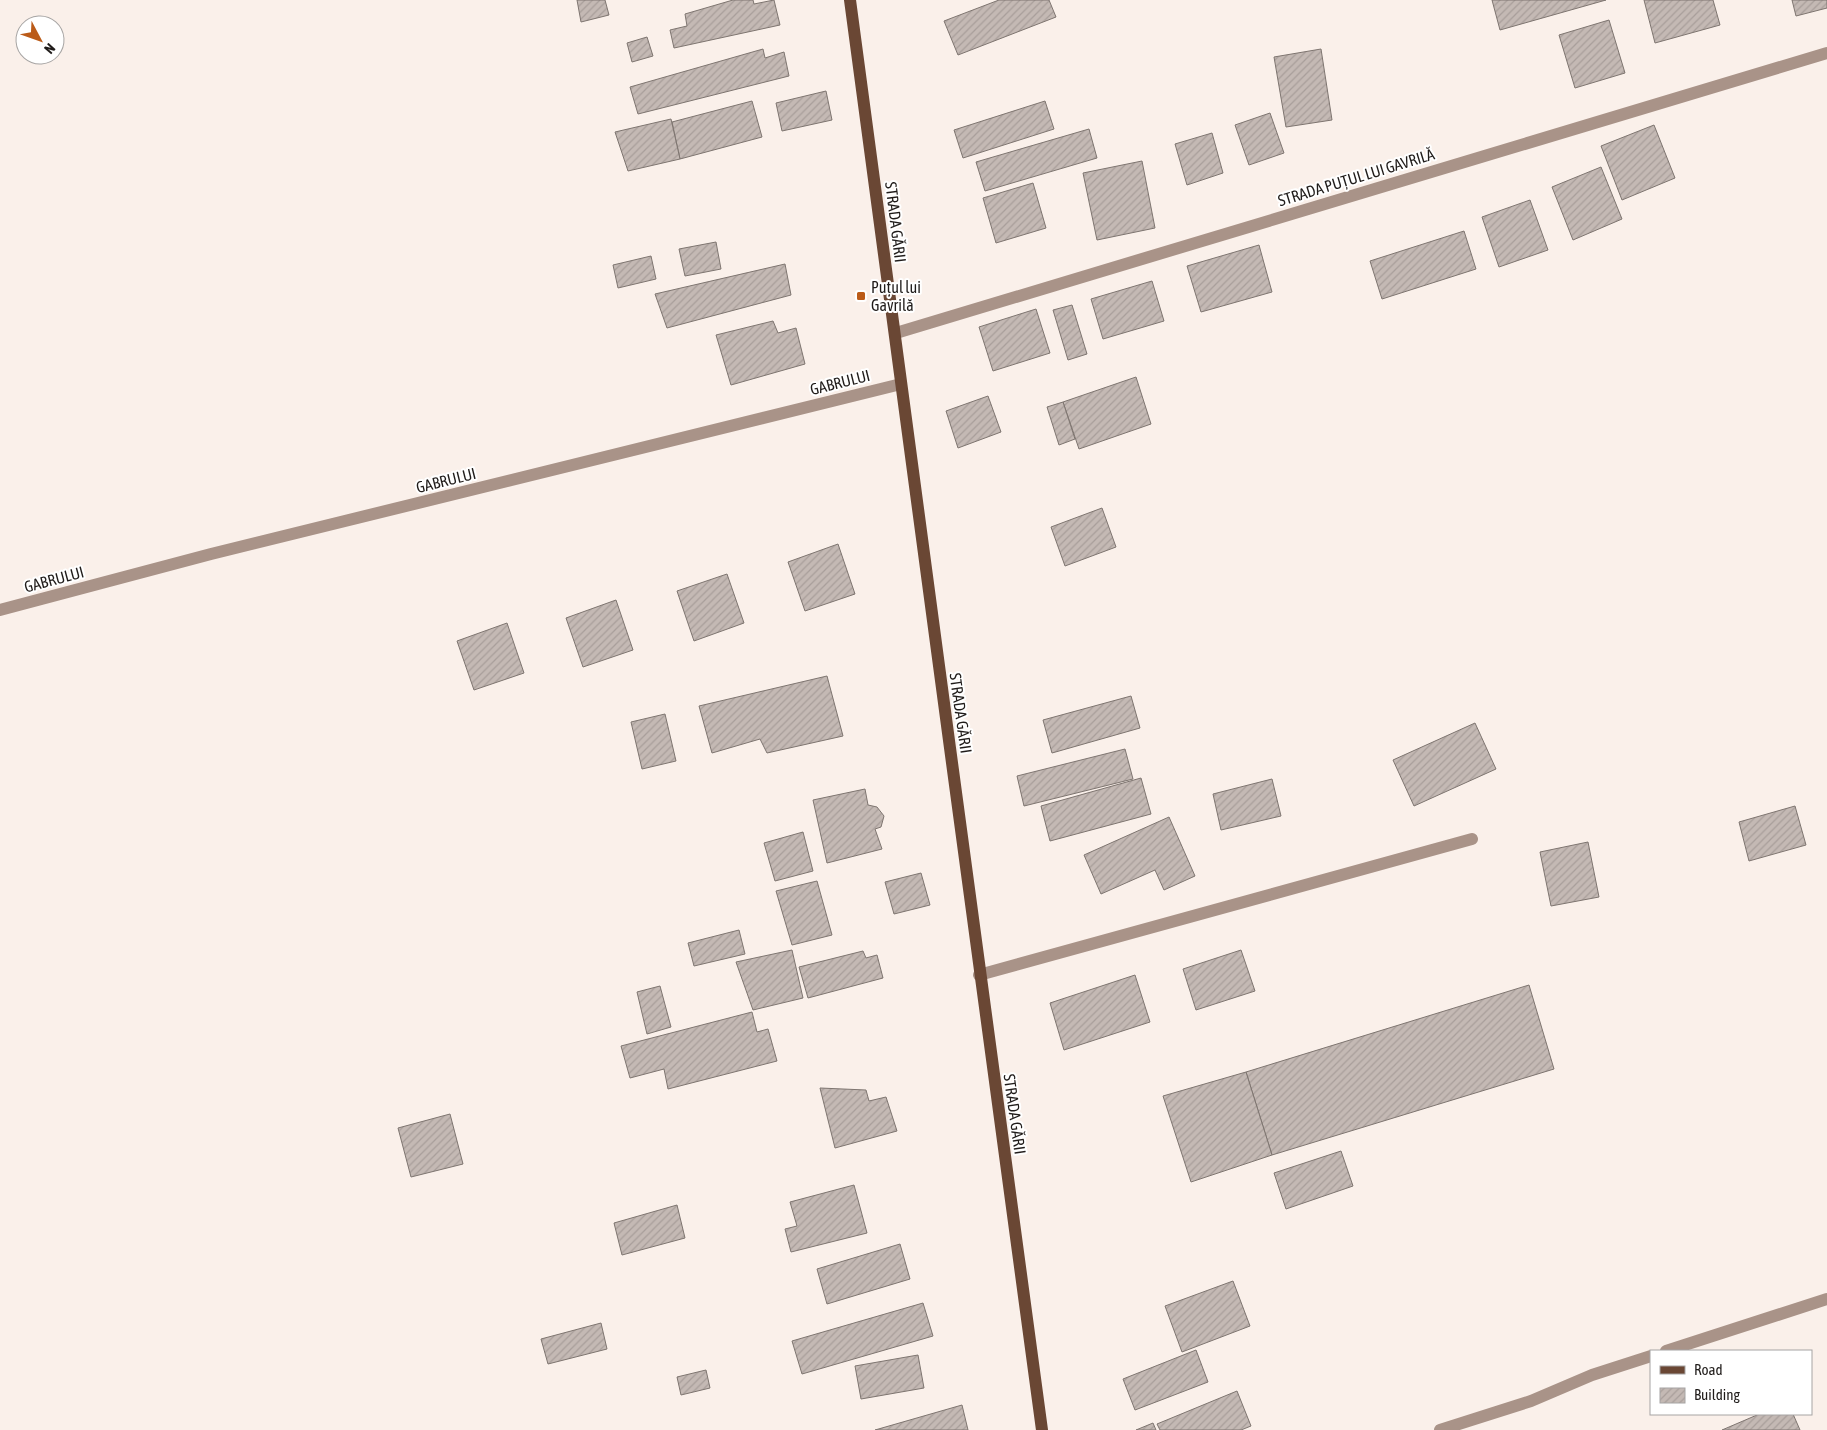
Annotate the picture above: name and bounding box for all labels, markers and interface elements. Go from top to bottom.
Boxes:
north arrow [15,15,65,65]
text: N [41,40,59,57]
street label: STRADA PUȚUL LUI GAVRILĂ [1276,145,1437,210]
street label: STRADA GĂRII [882,181,910,263]
place label: Puțul lui Gavrilă [871,278,921,314]
marker: Puțul lui Gavrilă [855,290,867,302]
street label: GABRULUI [808,366,872,398]
street label: GABRULUI [414,464,478,496]
street label: GABRULUI [22,562,86,596]
street label: STRADA GĂRII [946,672,976,754]
street label: STRADA GĂRII [1000,1073,1030,1155]
legend [1650,1350,1812,1415]
text: Road [1694,1361,1723,1378]
text: Building [1694,1386,1740,1403]

